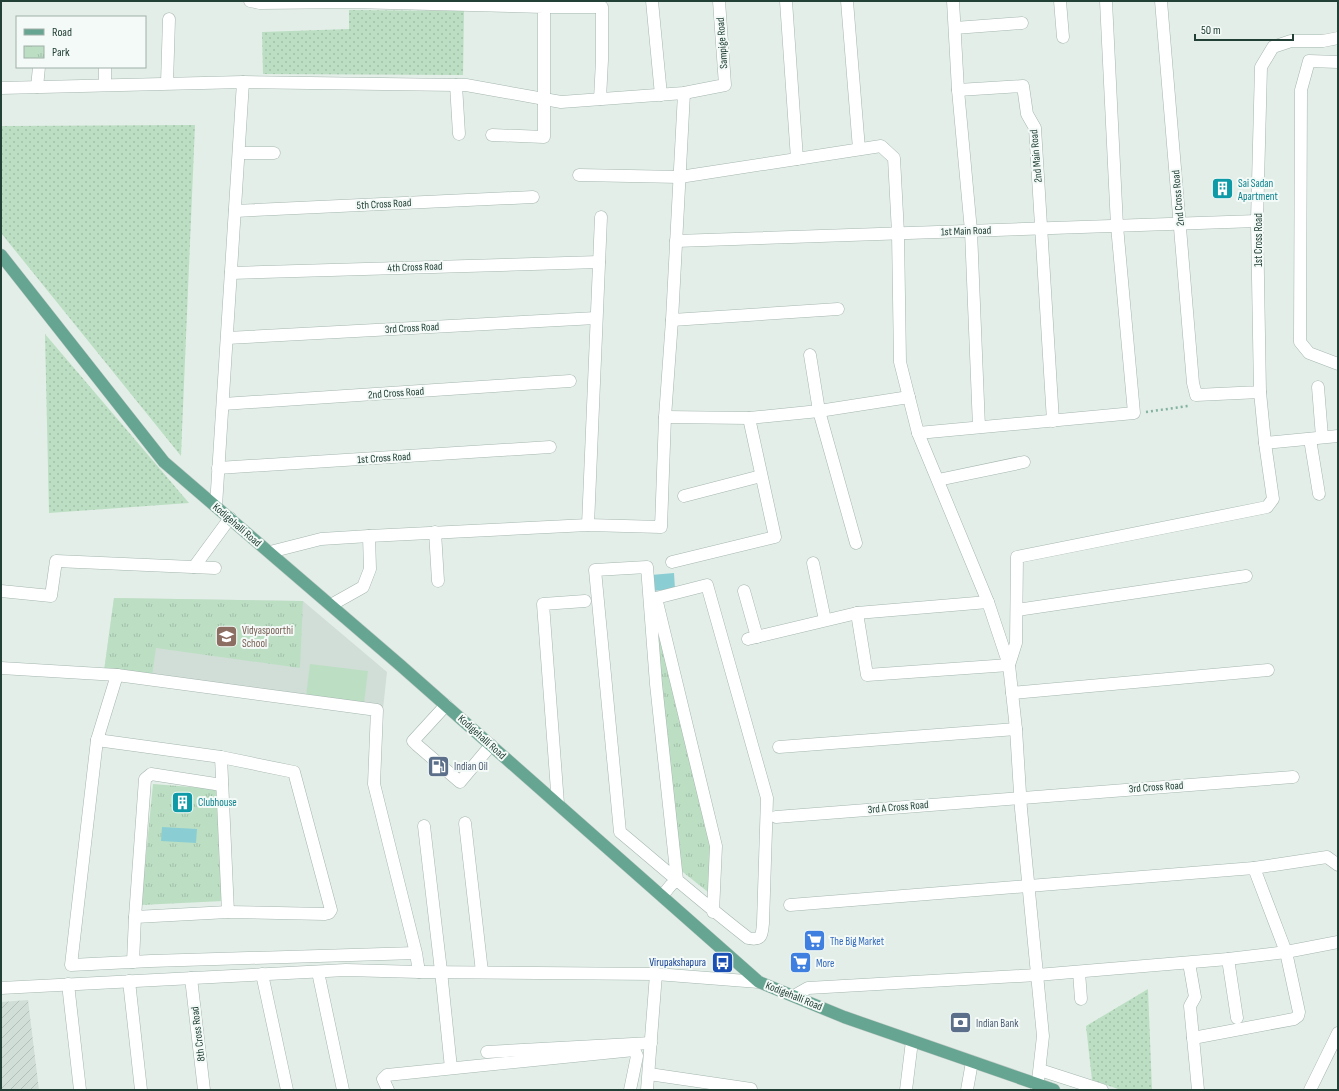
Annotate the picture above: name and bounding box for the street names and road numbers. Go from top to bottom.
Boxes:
street label: Sampige Road [714,16,730,69]
street label: 2nd Main Road [1027,129,1045,183]
street label: 2nd Cross Road [1169,169,1187,227]
street label: 5th Cross Road [356,196,412,212]
street label: 1st Cross Road [1252,213,1265,267]
street label: 1st Main Road [941,224,992,238]
street label: 4th Cross Road [387,260,443,274]
street label: 3rd Cross Road [384,320,440,336]
street label: 2nd Cross Road [367,385,425,401]
street label: 1st Cross Road [357,450,412,466]
street label: Kodigehalli Road [210,500,264,550]
street label: Kodigehalli Road [455,712,509,762]
street label: 3rd Cross Road [1128,779,1184,795]
street label: 3rd A Cross Road [867,798,929,816]
street label: Kodigehalli Road [764,979,825,1013]
street label: 8th Cross Road [188,1005,208,1062]

